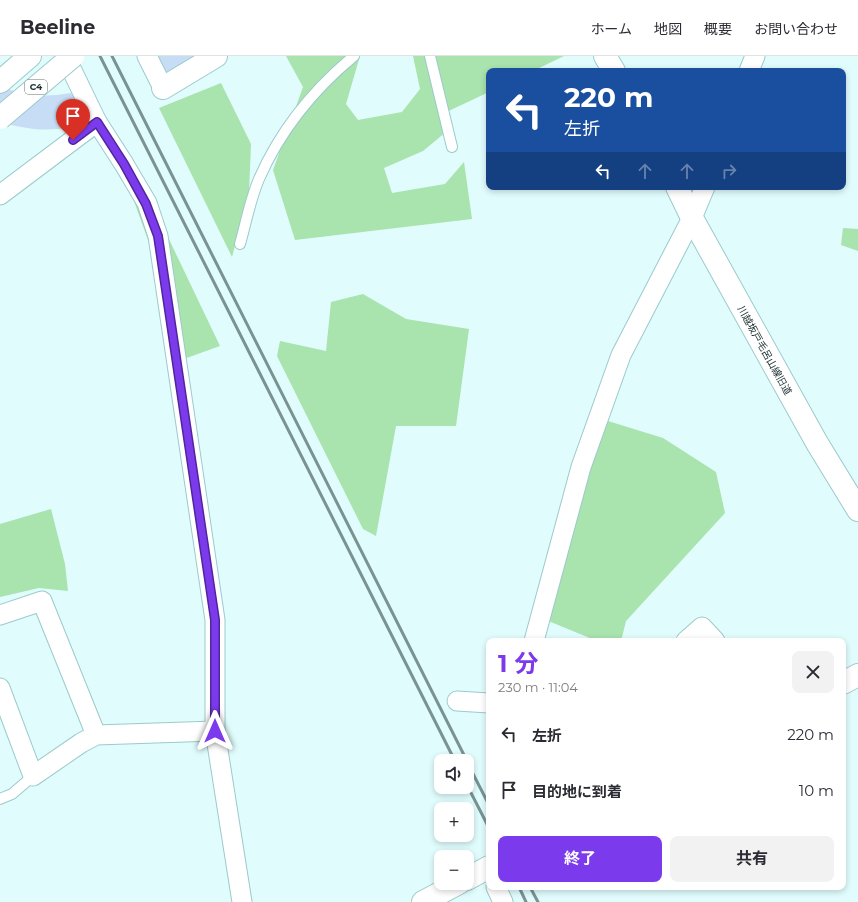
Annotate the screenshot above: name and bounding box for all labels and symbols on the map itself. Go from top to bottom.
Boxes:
road number: C4 [25,80,47,94]
pin [56,99,90,140]
street label: 川越坂戸毛呂山線旧道 [735,303,794,397]
position arrow [194,710,236,752]

